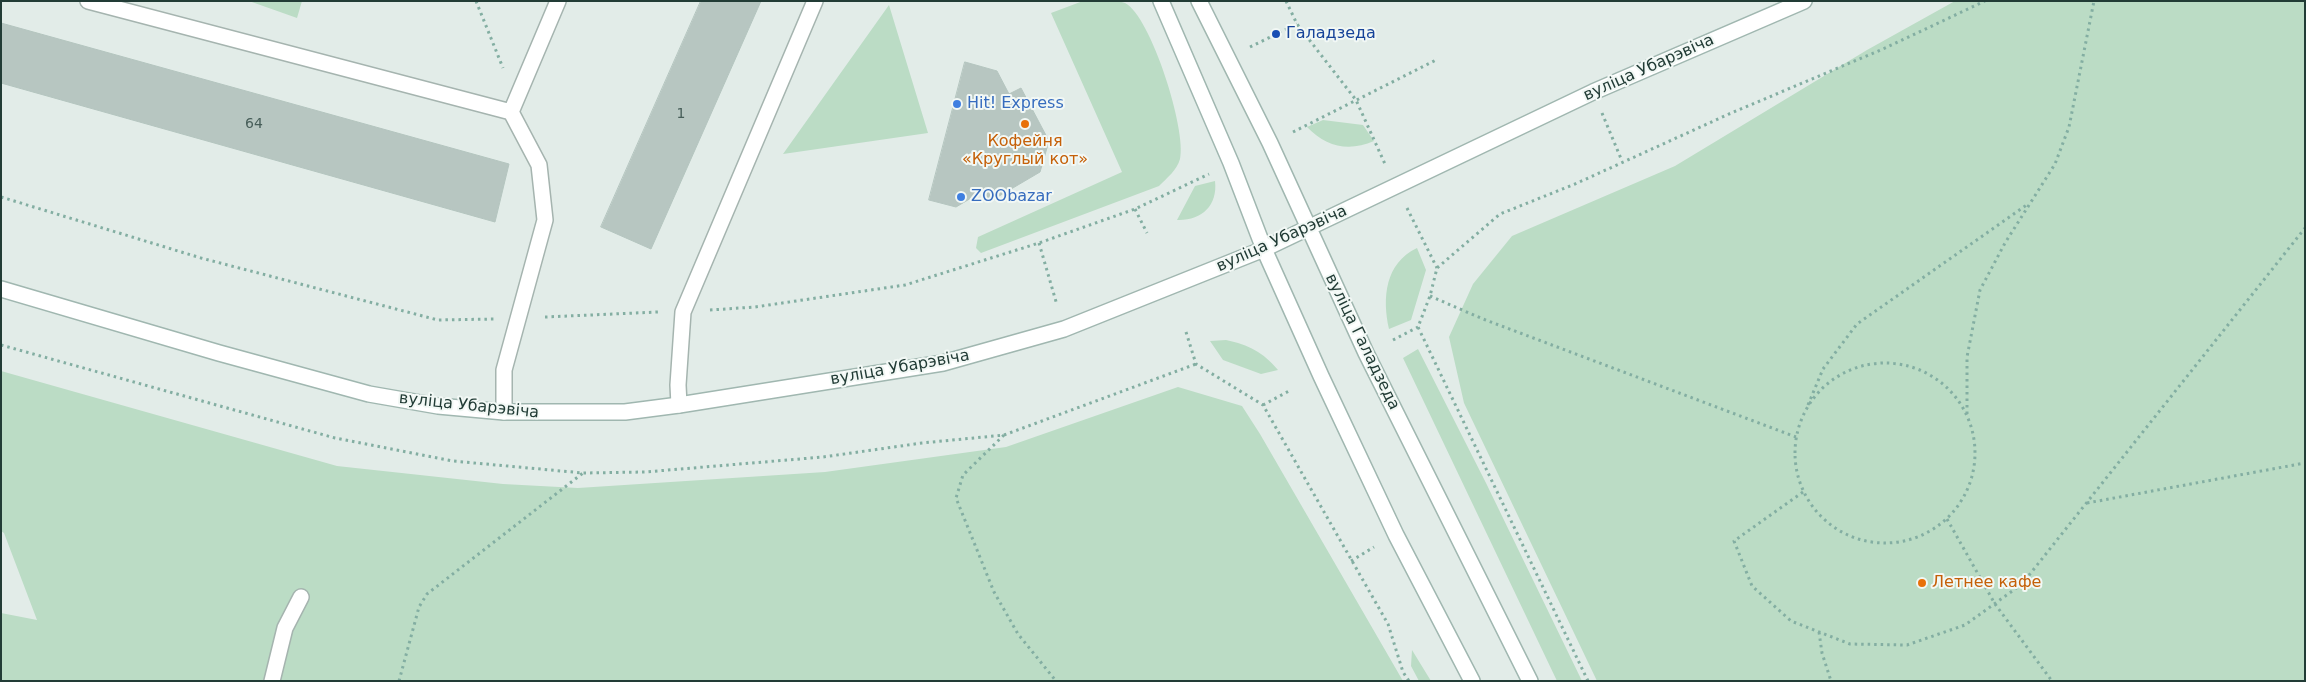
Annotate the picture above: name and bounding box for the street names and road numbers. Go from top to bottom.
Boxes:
street label: вуліца Убарэвіча [1581,31,1717,105]
street label: вуліца Убарэвіча [1214,202,1350,276]
street label: вуліца Галадзеда [1321,271,1403,413]
street label: вуліца Убарэвіча [829,346,971,390]
street label: вуліца Убарэвіча [398,389,540,423]

